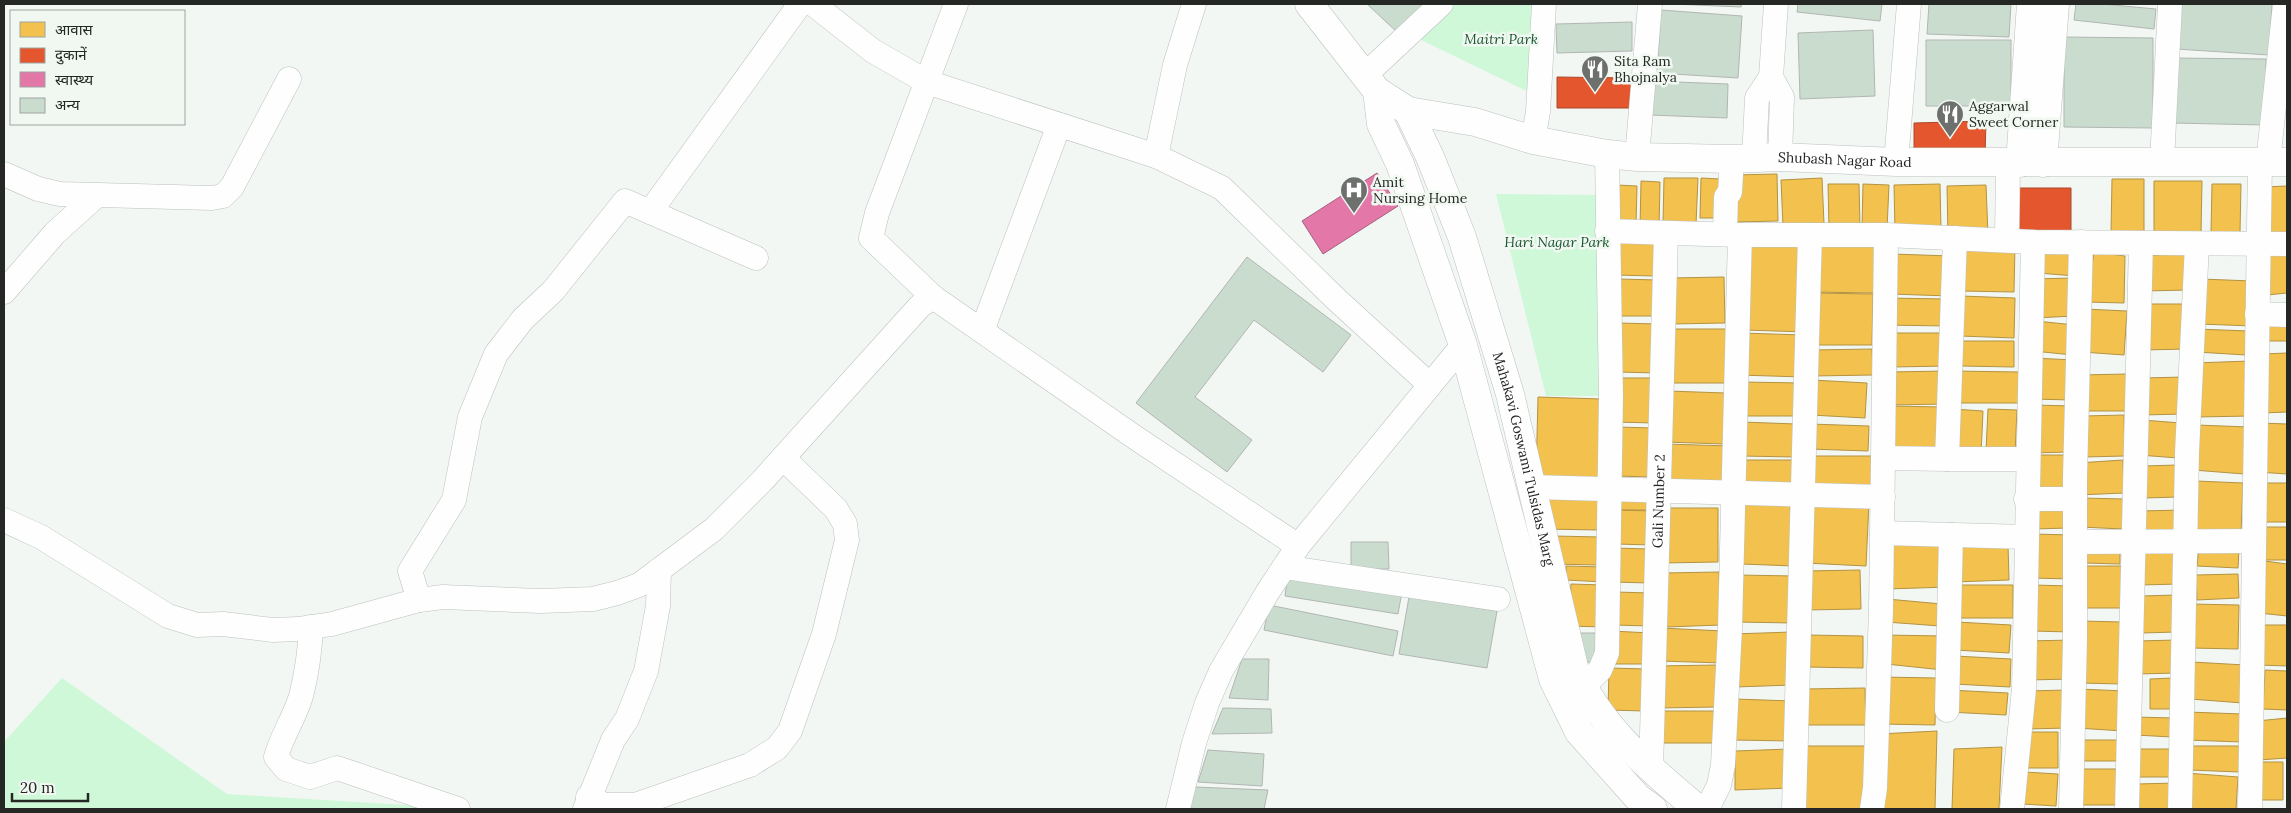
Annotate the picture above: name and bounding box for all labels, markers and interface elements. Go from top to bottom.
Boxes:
legend [10,10,185,125]
text: आवास [55,20,94,39]
park label: Maitri Park [1464,30,1538,48]
text: दुकानें [55,45,87,65]
place label: Sita Ram Bhojnalya [1614,52,1677,86]
restaurant icon: Sita Ram Bhojnalya [1580,54,1610,93]
text: स्वास्थ्य [55,70,93,89]
text: अन्य [55,95,80,114]
place label: Aggarwal Sweet Corner [1968,97,2058,131]
restaurant icon: Aggarwal Sweet Corner [1935,99,1965,138]
street label: Shubash Nagar Road [1778,148,1912,171]
place label: Amit Nursing Home [1372,173,1468,207]
hospital icon: Amit Nursing Home [1339,175,1369,214]
park label: Hari Nagar Park [1504,233,1610,251]
street label: Mahakavi Goswami Tulsidas Marg [1489,350,1559,568]
street label: Gali Number 2 [1648,454,1669,548]
scale bar [12,770,89,802]
text: 20 m [20,778,55,797]

